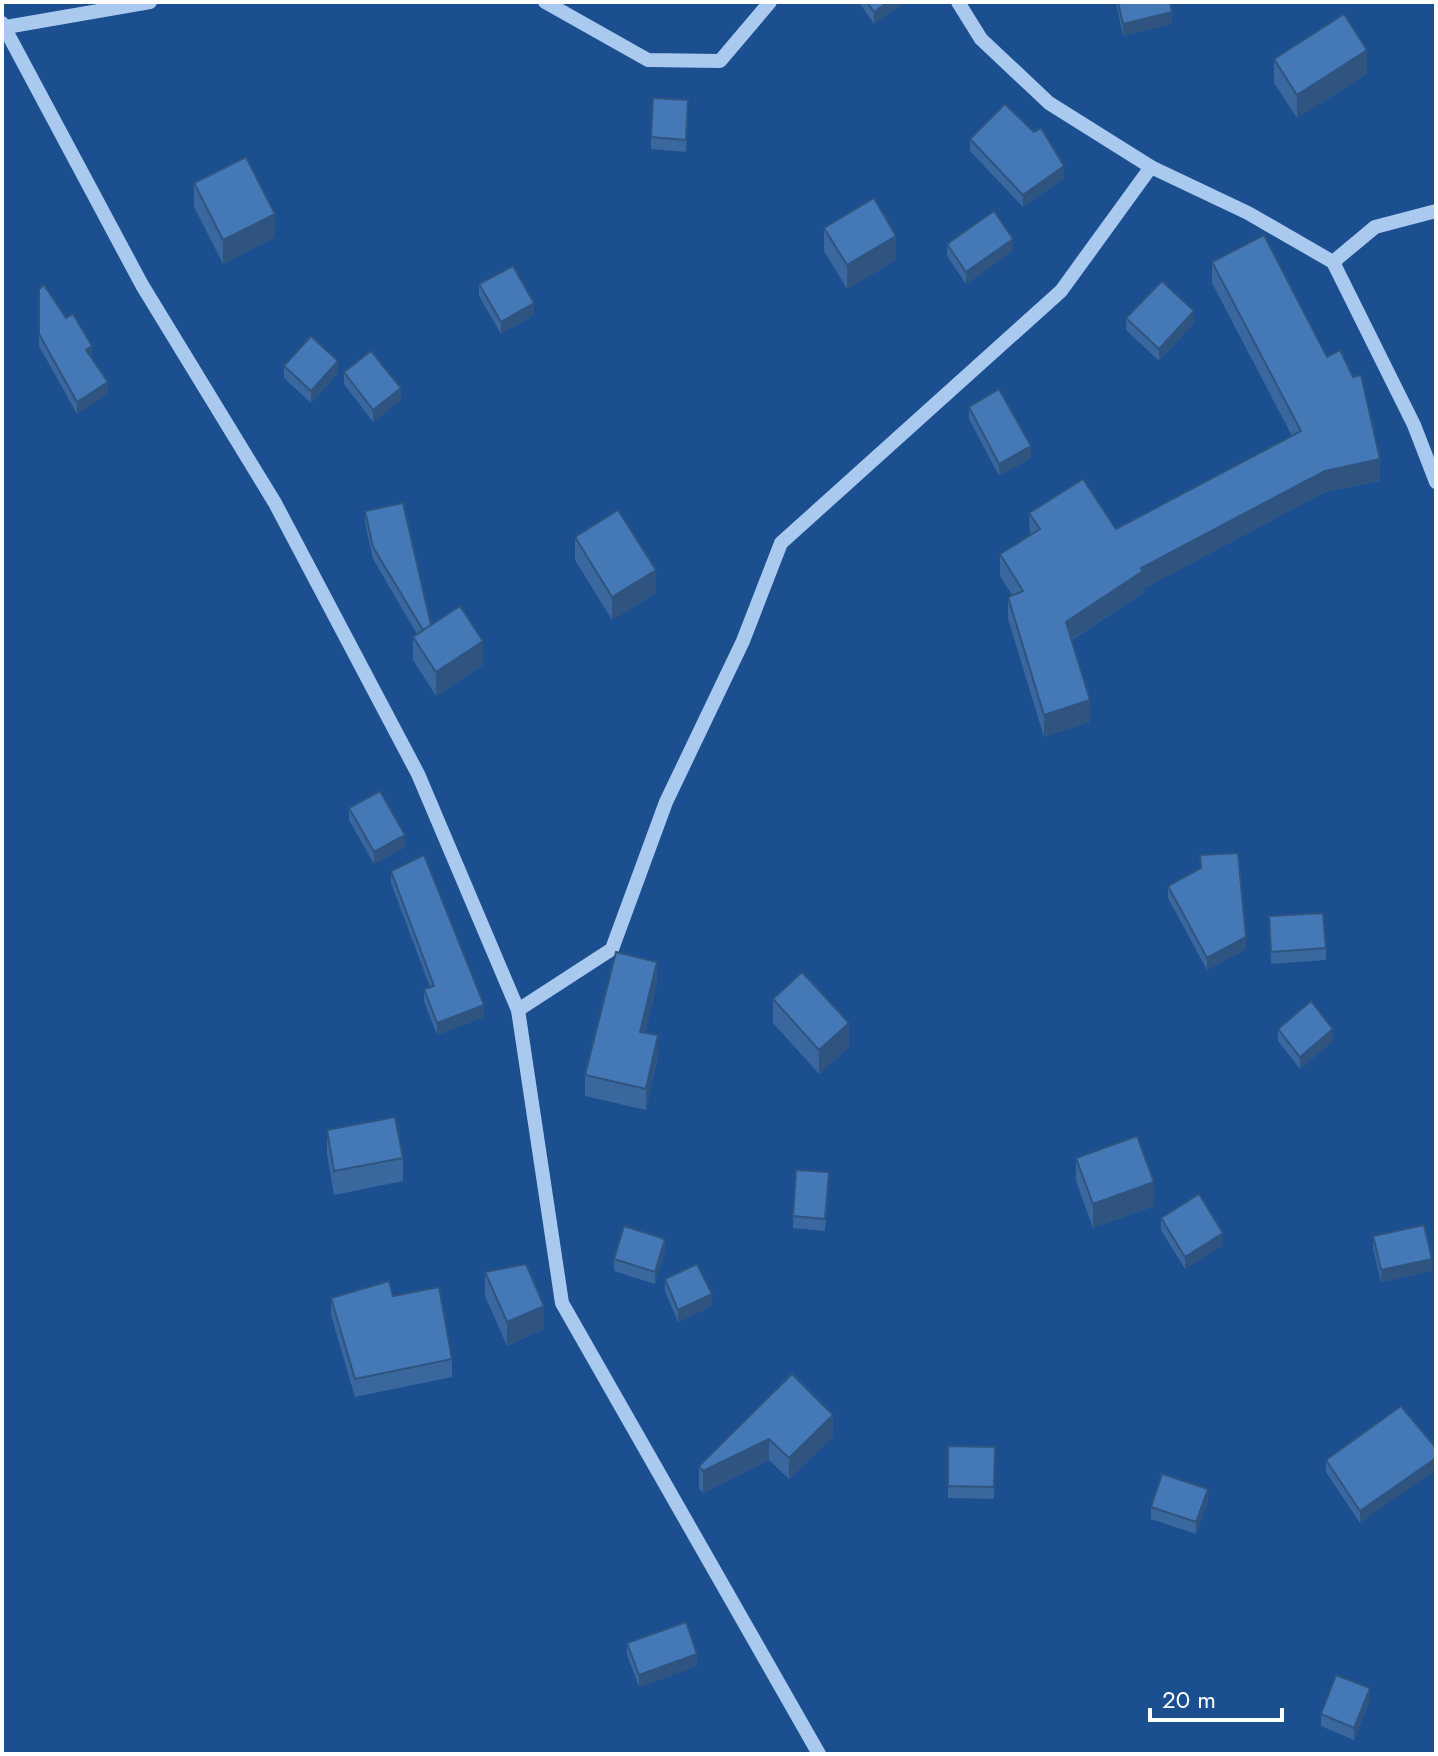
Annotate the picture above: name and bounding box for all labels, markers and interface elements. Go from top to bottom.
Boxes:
scale bar [1150,1672,1282,1722]
text: 20 m [1162,1682,1216,1717]

